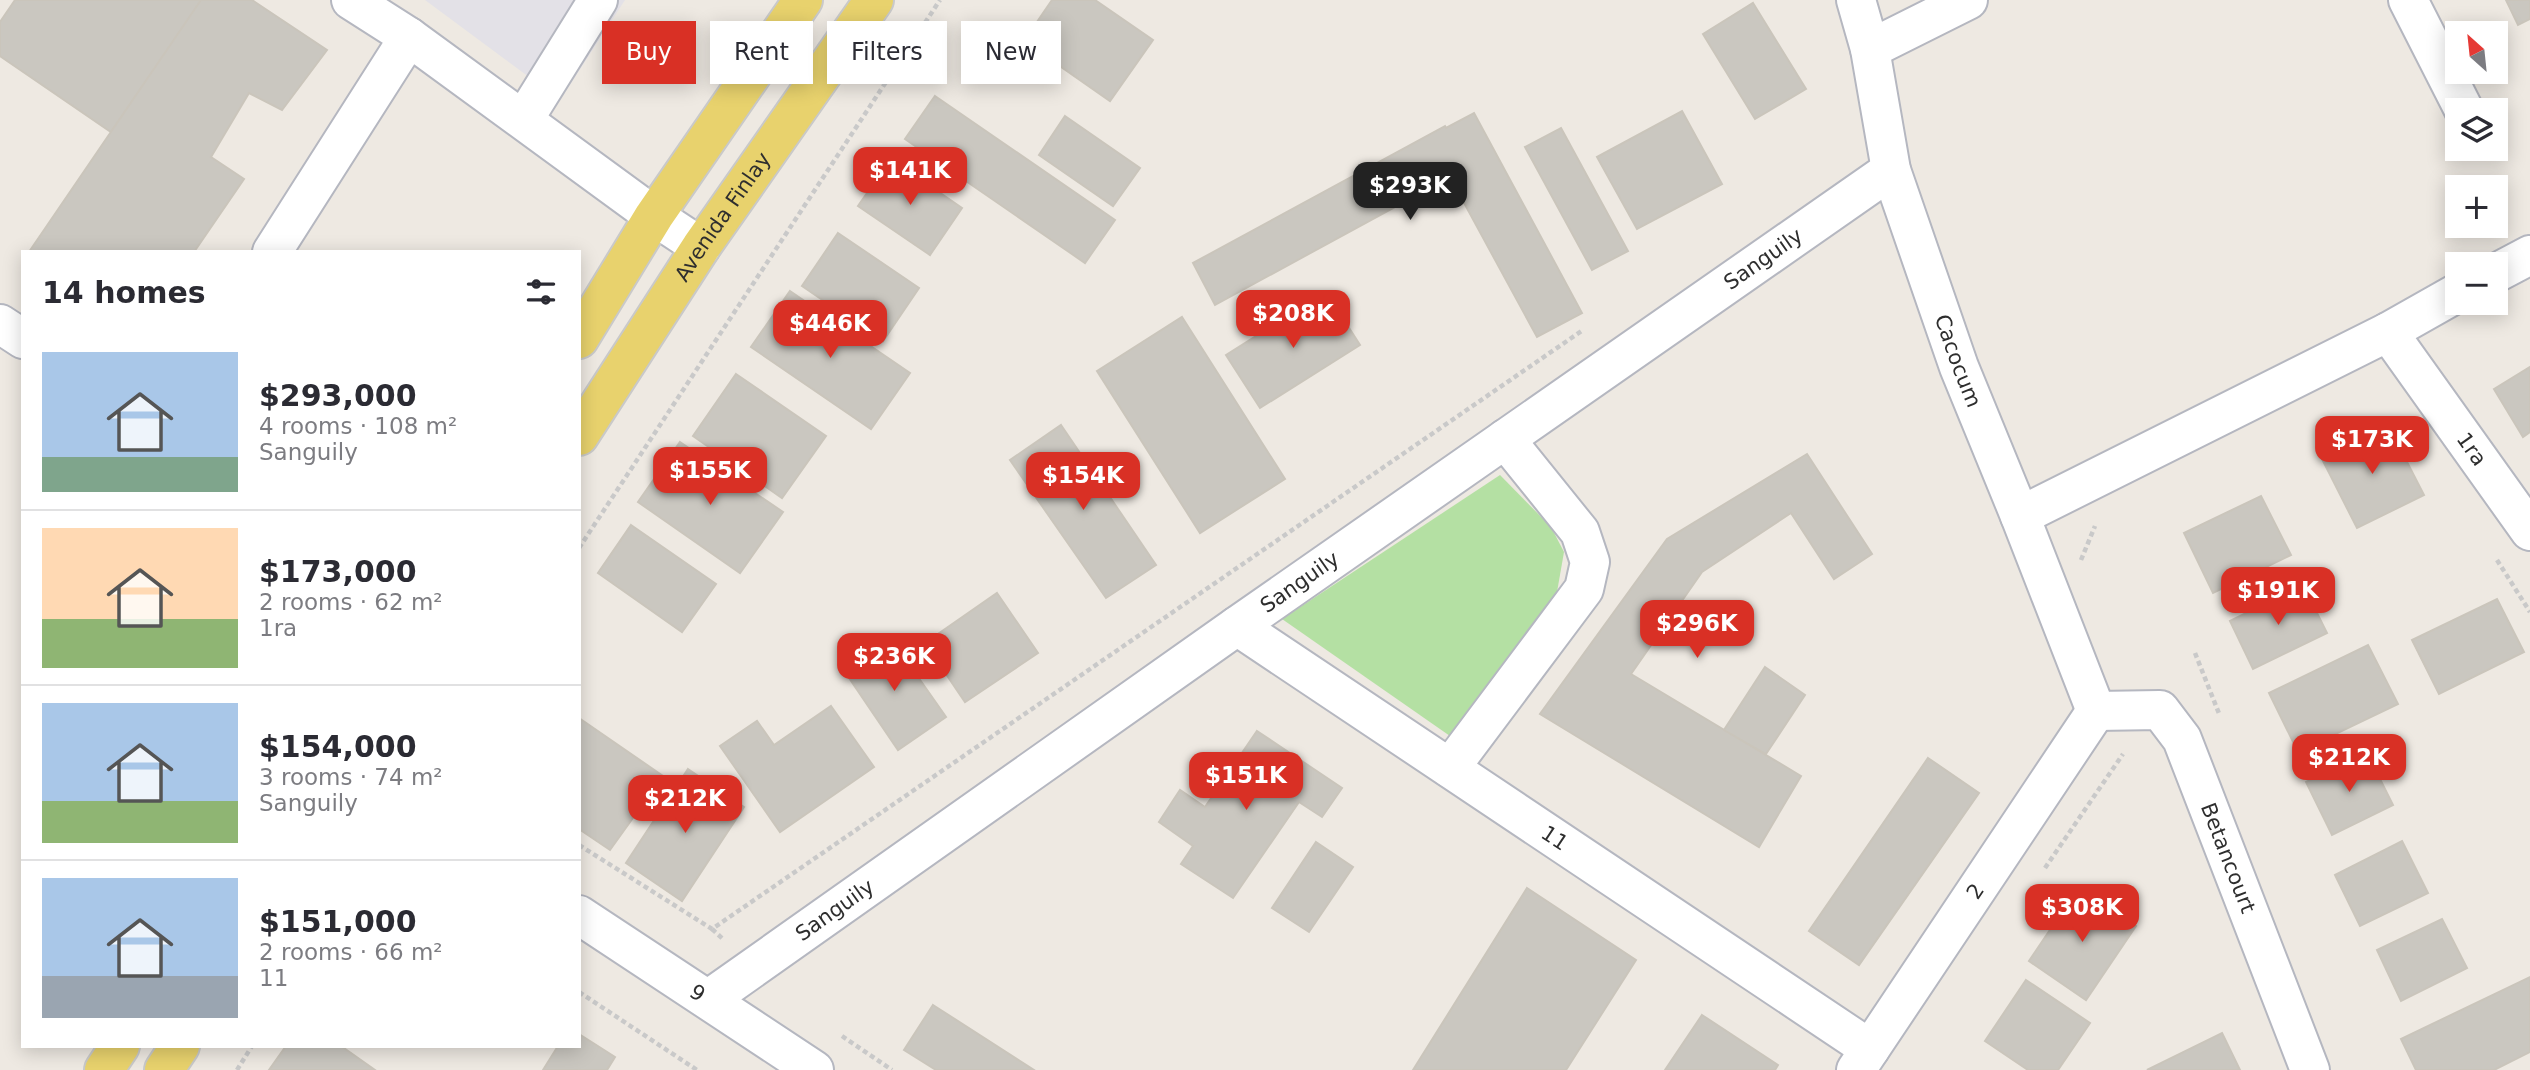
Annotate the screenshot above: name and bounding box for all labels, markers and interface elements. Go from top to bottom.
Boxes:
chip: Buy [602,21,696,84]
chip: Rent [710,21,813,84]
chip: Filters [827,21,947,84]
chip: New [961,21,1061,84]
north arrow [2445,21,2508,84]
map controls [2445,21,2508,315]
button: layers [2445,98,2508,161]
street label: Avenida Finlay [670,148,776,286]
pin: $141K [861,148,959,207]
text: $141K [869,157,951,183]
pin: $293K [1361,162,1459,222]
text: $293K [1369,172,1451,198]
button: + [2445,175,2508,238]
street label: Sanguily [1719,223,1807,295]
button: − [2445,252,2508,315]
icon: filters [522,273,560,311]
text: 14 homes [42,275,206,310]
pin: $208K [1244,290,1342,350]
pin: $446K [781,300,879,360]
text: $208K [1252,300,1334,326]
text: $446K [789,310,871,336]
street label: Cacocum [1930,311,1986,411]
text: $293,000 [259,378,417,413]
icon: home [98,380,182,464]
text: 4 rooms · 108 m² [259,413,457,439]
pin: $173K [2323,416,2421,476]
text: $173K [2331,426,2413,452]
street label: 1ra [2452,428,2492,470]
text: Sanguily [259,439,358,465]
pin: $155K [661,448,759,507]
pin: $154K [1034,452,1132,512]
text: $155K [669,457,751,483]
text: $154K [1042,462,1124,488]
street label: Sanguily [1256,547,1344,618]
text: $173,000 [259,554,417,589]
icon: home [98,556,182,640]
pin: $191K [2229,568,2327,627]
text: $191K [2237,577,2319,603]
text: 2 rooms · 62 m² [259,589,443,615]
pin: $296K [1648,600,1746,660]
text: $296K [1656,610,1738,636]
text: 1ra [259,615,297,641]
pin: $236K [845,634,943,693]
text: $236K [853,643,935,669]
text: $154,000 [259,729,417,764]
icon: home [98,731,182,815]
pin: $212K [2300,734,2398,794]
text: $212K [2308,744,2390,770]
pin: $151K [1197,752,1295,812]
text: $151K [1205,762,1287,788]
text: 3 rooms · 74 m² [259,764,443,790]
pin: $212K [636,776,734,835]
text: $212K [644,785,726,811]
text: Sanguily [259,790,358,816]
street label: Betancourt [2196,799,2260,917]
street label: 11 [1537,821,1572,856]
street label: Sanguily [791,874,879,946]
street label: 2 [1962,879,1989,903]
pin: $308K [2033,884,2131,944]
text: $308K [2041,894,2123,920]
text: $151,000 [259,904,417,939]
icon: home [98,906,182,990]
text: 2 rooms · 66 m² [259,939,443,965]
text: 11 [259,965,288,991]
street label: 9 [685,979,710,1007]

